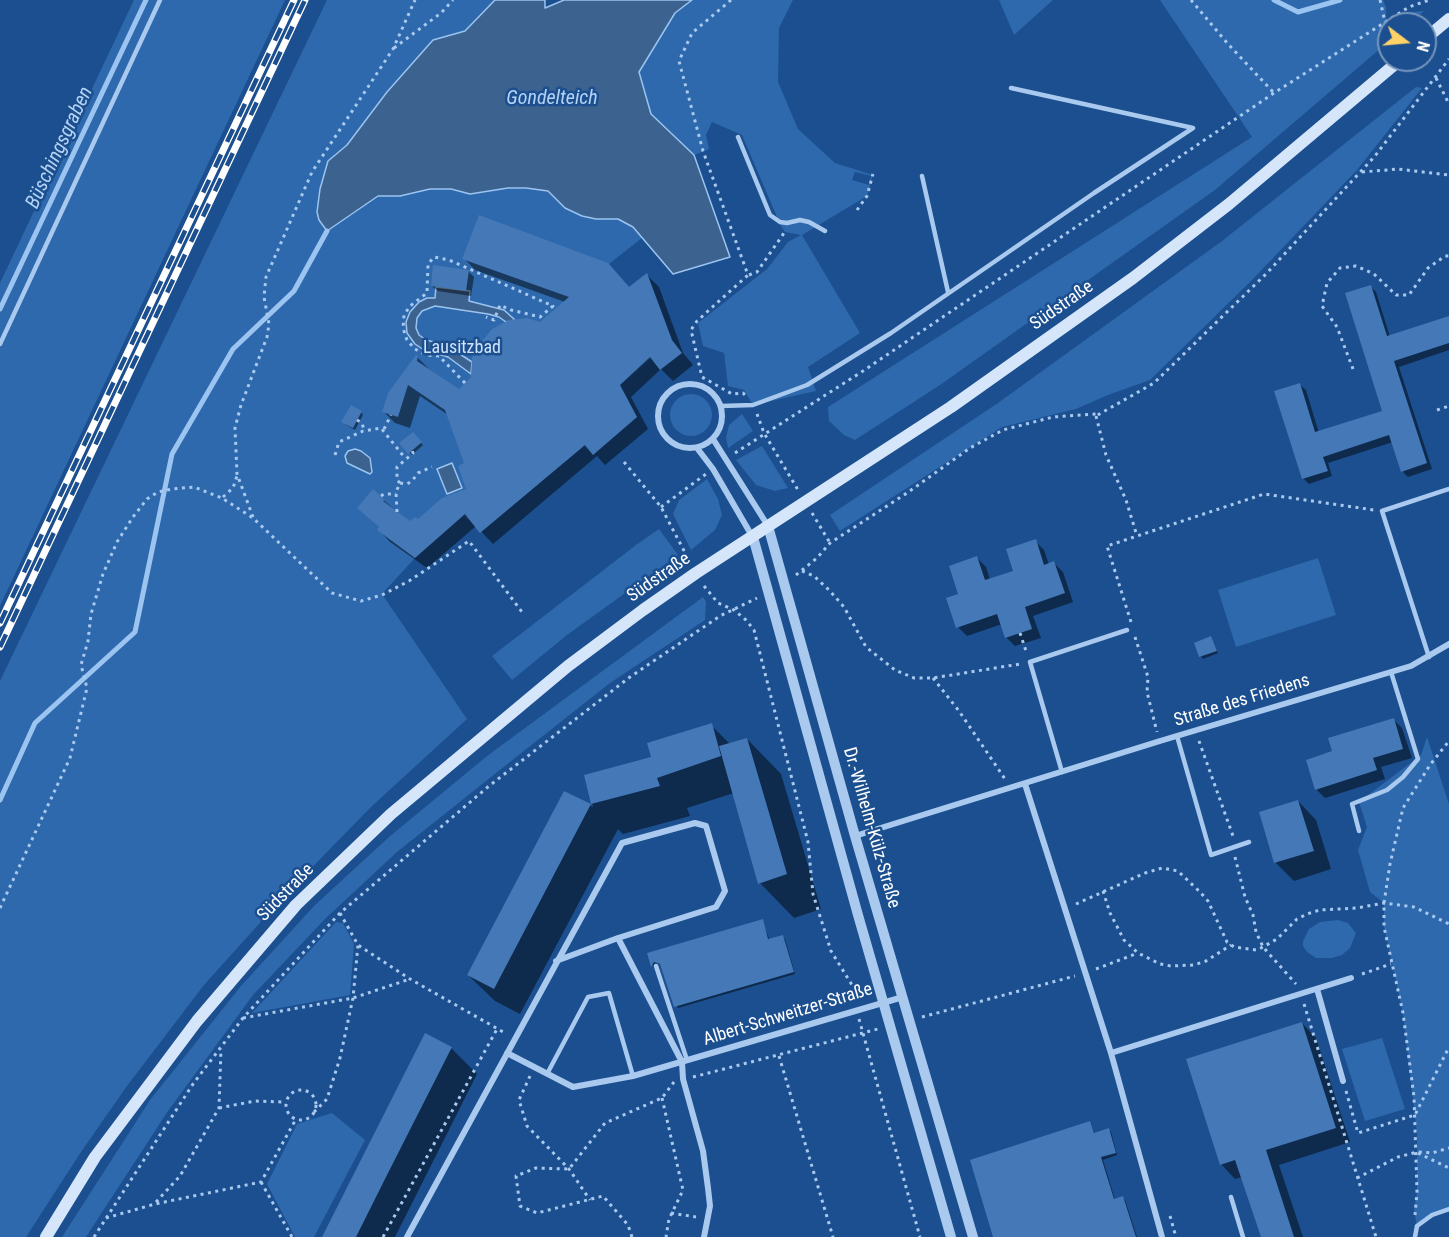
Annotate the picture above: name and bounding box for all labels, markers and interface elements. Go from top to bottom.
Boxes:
north arrow [1377,12,1437,72]
text: N [1412,39,1433,54]
water label: Büschingsgraben [21,83,99,213]
water label: Gondelteich [506,87,598,111]
street label: Südstraße [1026,276,1098,336]
park label: Lausitzbad [423,337,501,359]
street label: Südstraße [623,548,695,608]
street label: Straße des Friedens [1171,670,1313,732]
street label: Dr.-Wilhelm-Külz-Straße [838,745,904,911]
street label: Südstraße [253,860,319,926]
street label: Albert-Schweitzer-Straße [701,979,875,1051]

